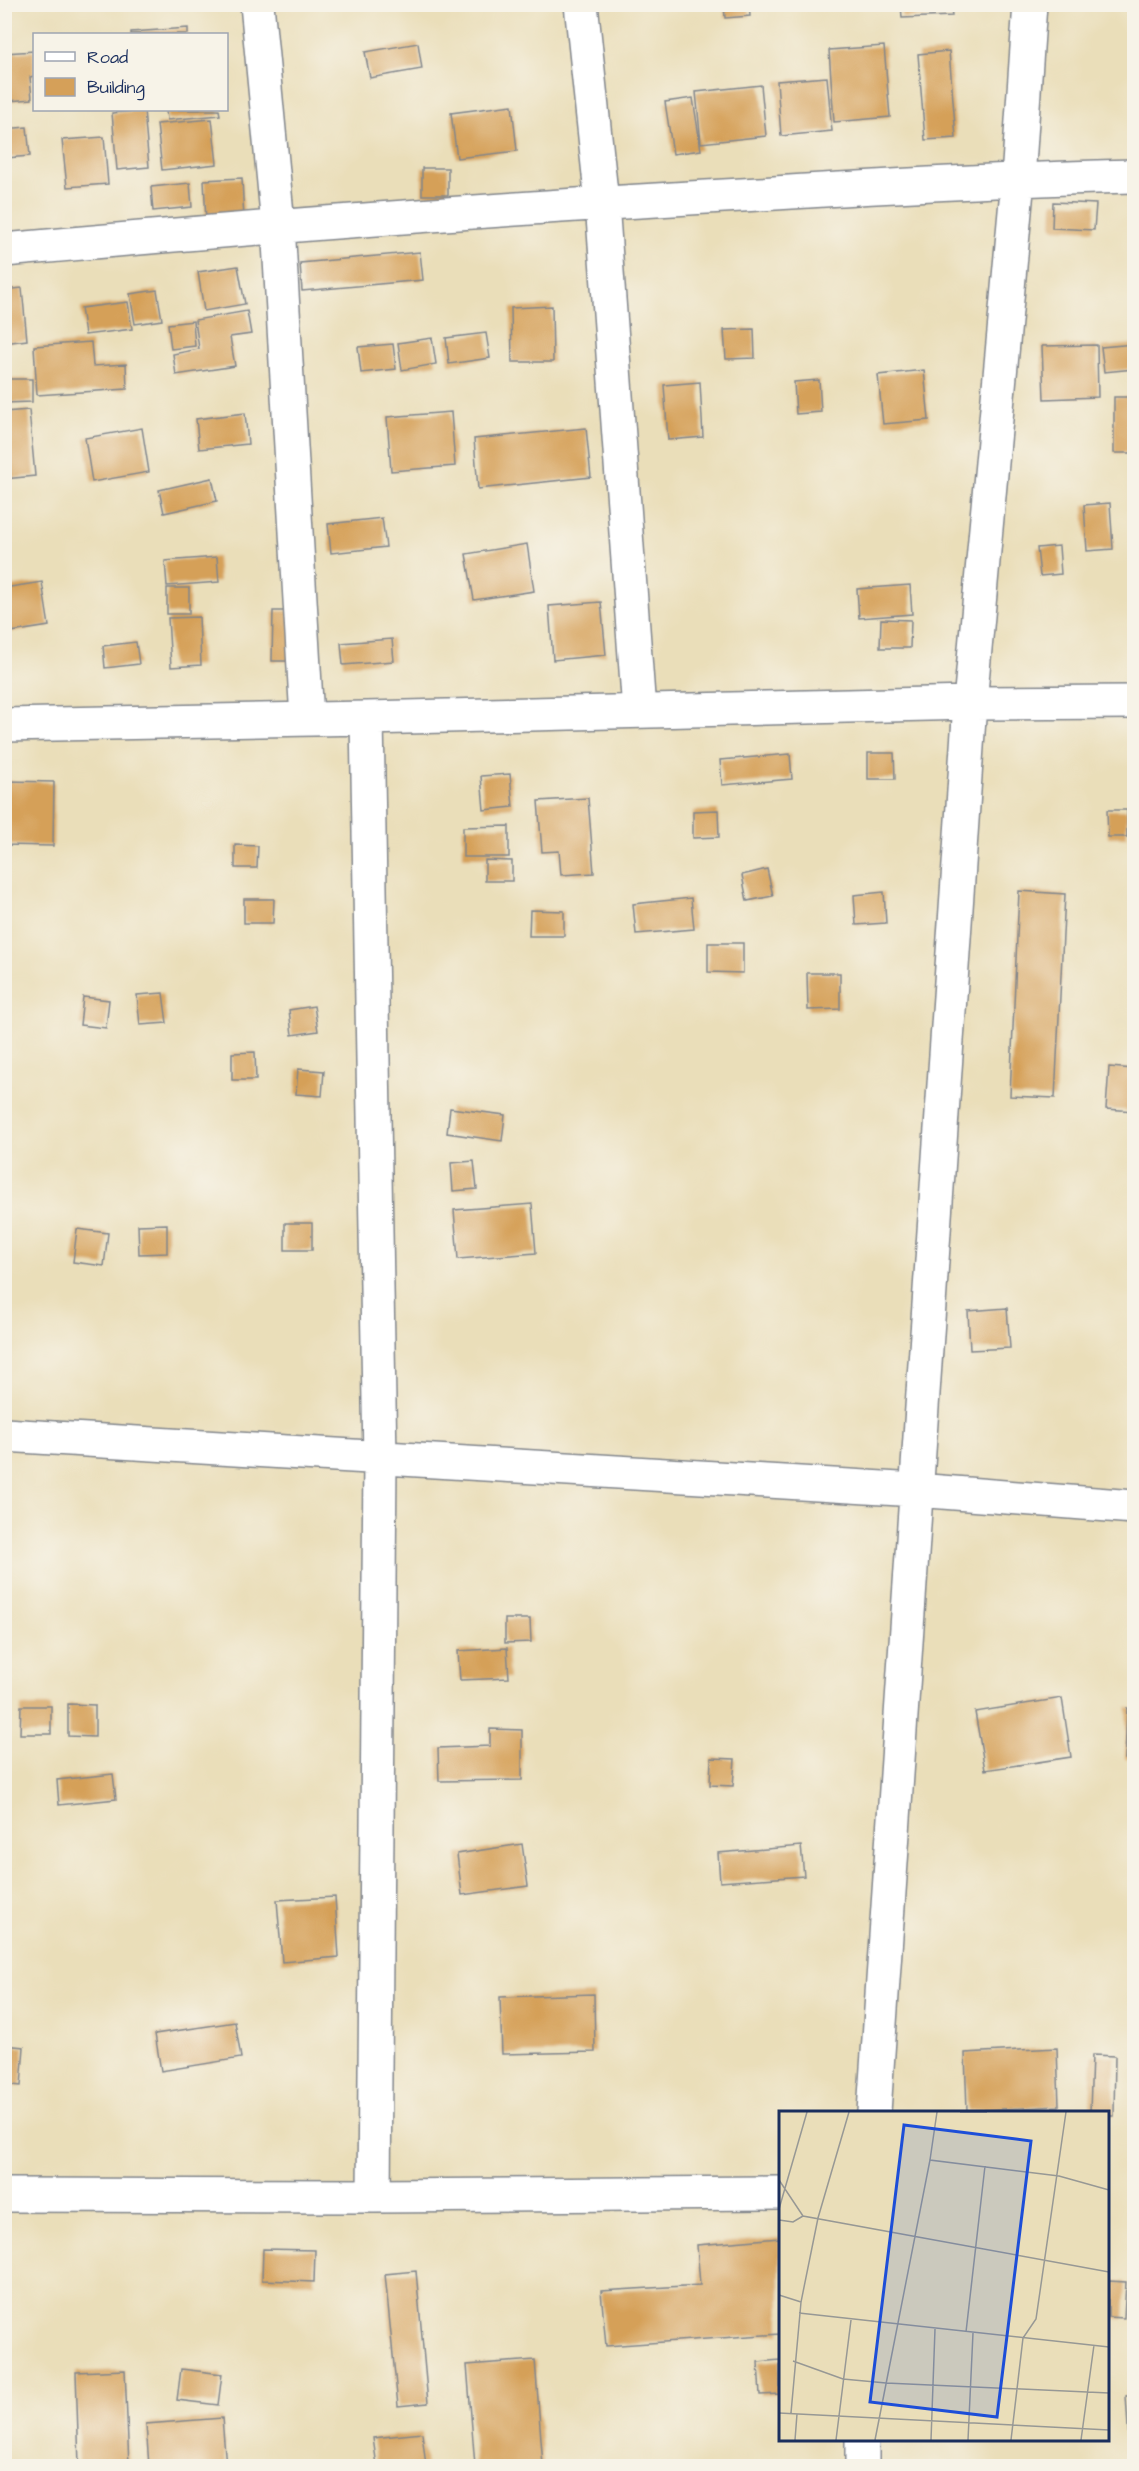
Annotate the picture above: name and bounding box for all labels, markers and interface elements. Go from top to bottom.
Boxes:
legend [33,33,228,111]
text: Road [87,45,128,70]
text: Building [87,75,145,101]
inset map [779,2111,1109,2441]

